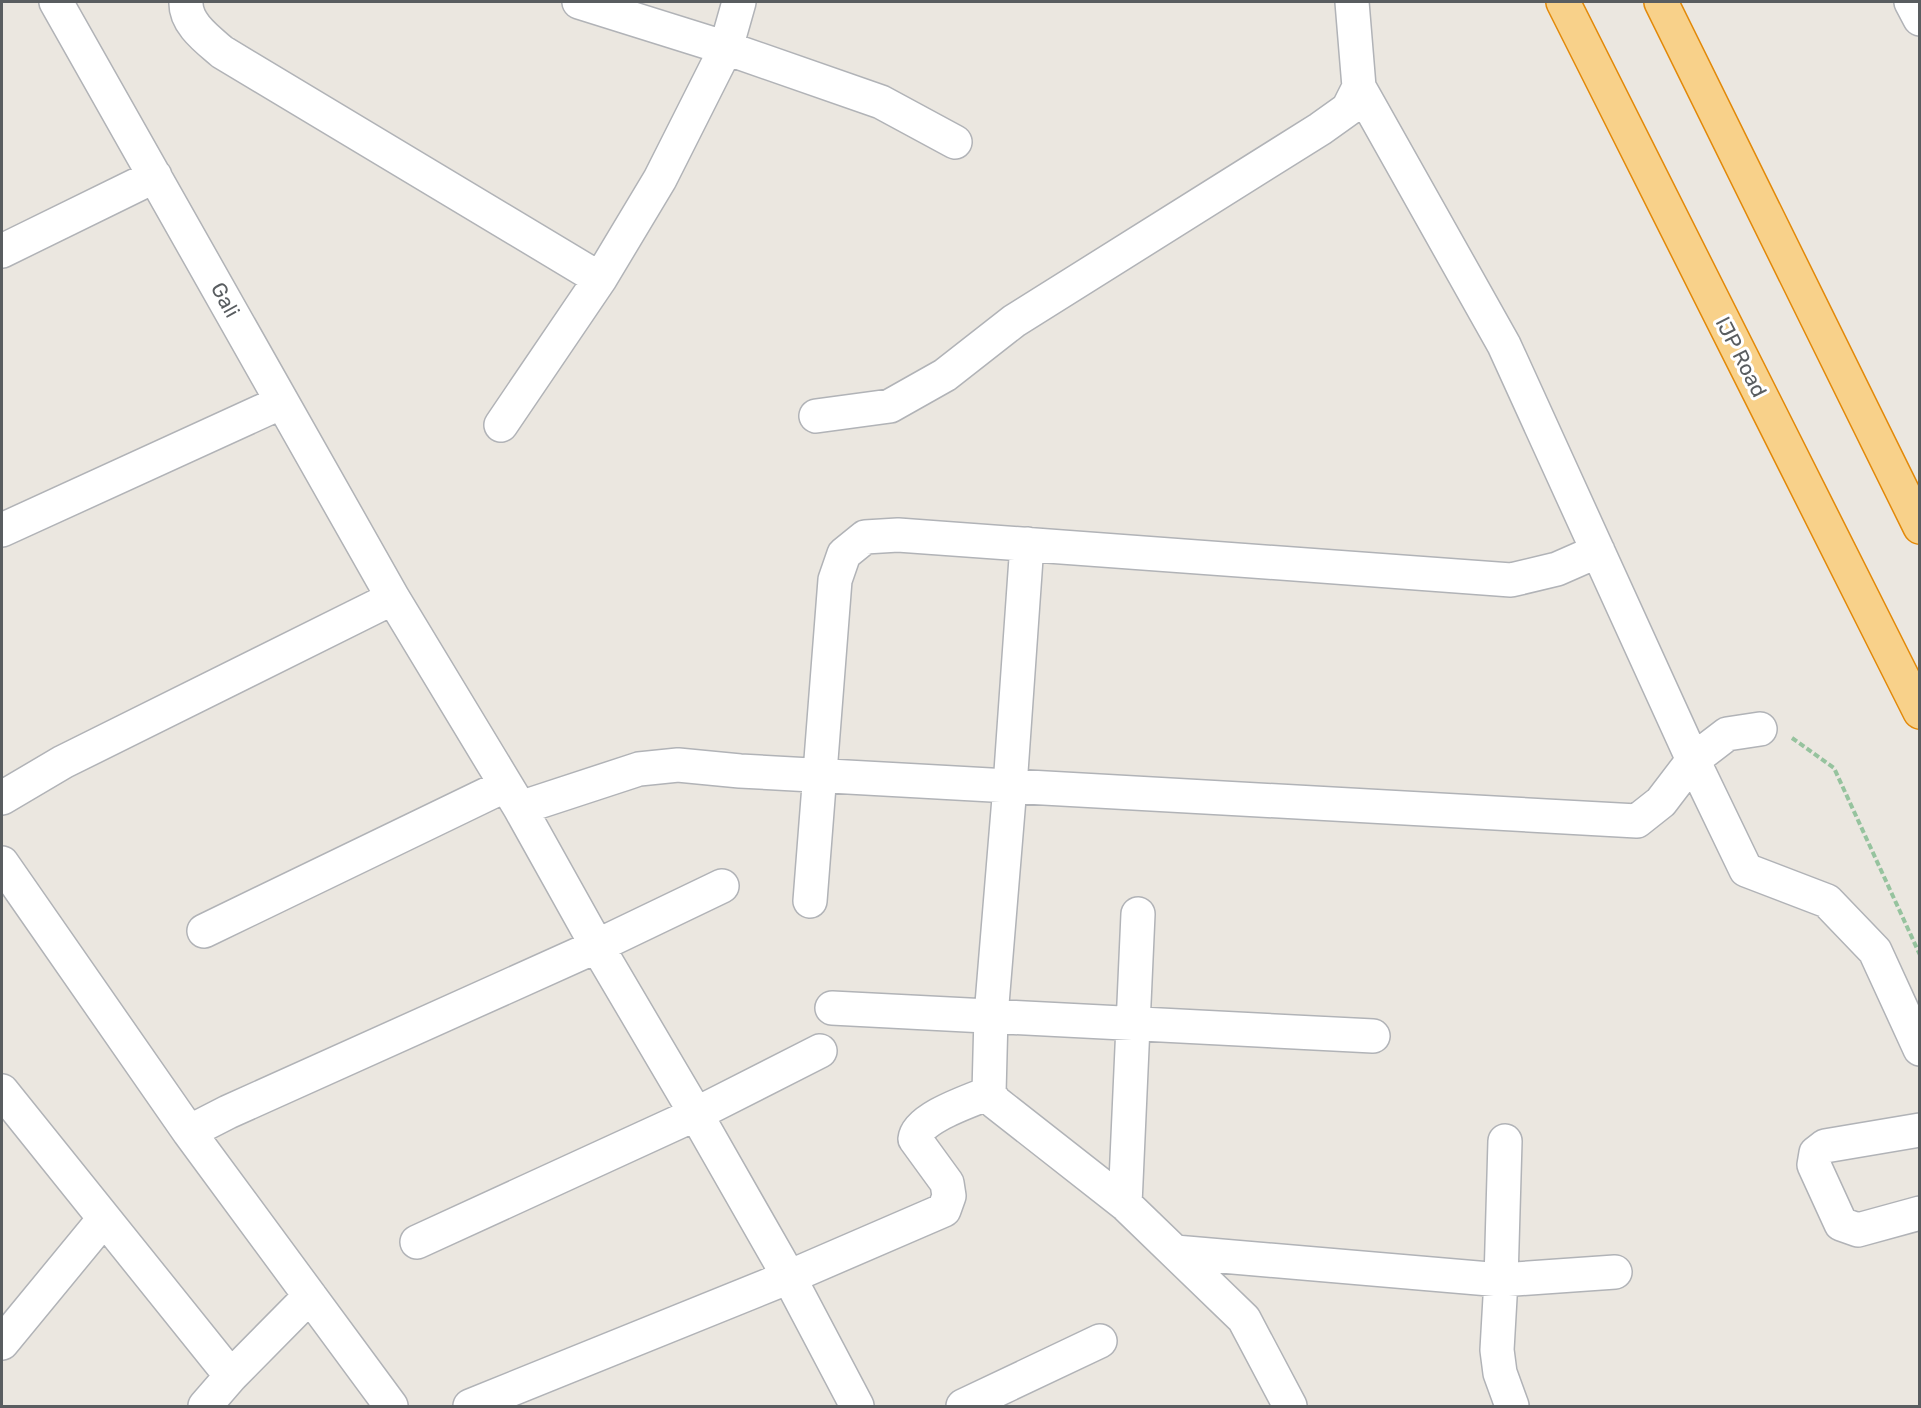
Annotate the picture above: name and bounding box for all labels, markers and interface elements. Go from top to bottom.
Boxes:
street label: Gali [206,278,245,322]
street label: IJP Road [1711,312,1772,401]

